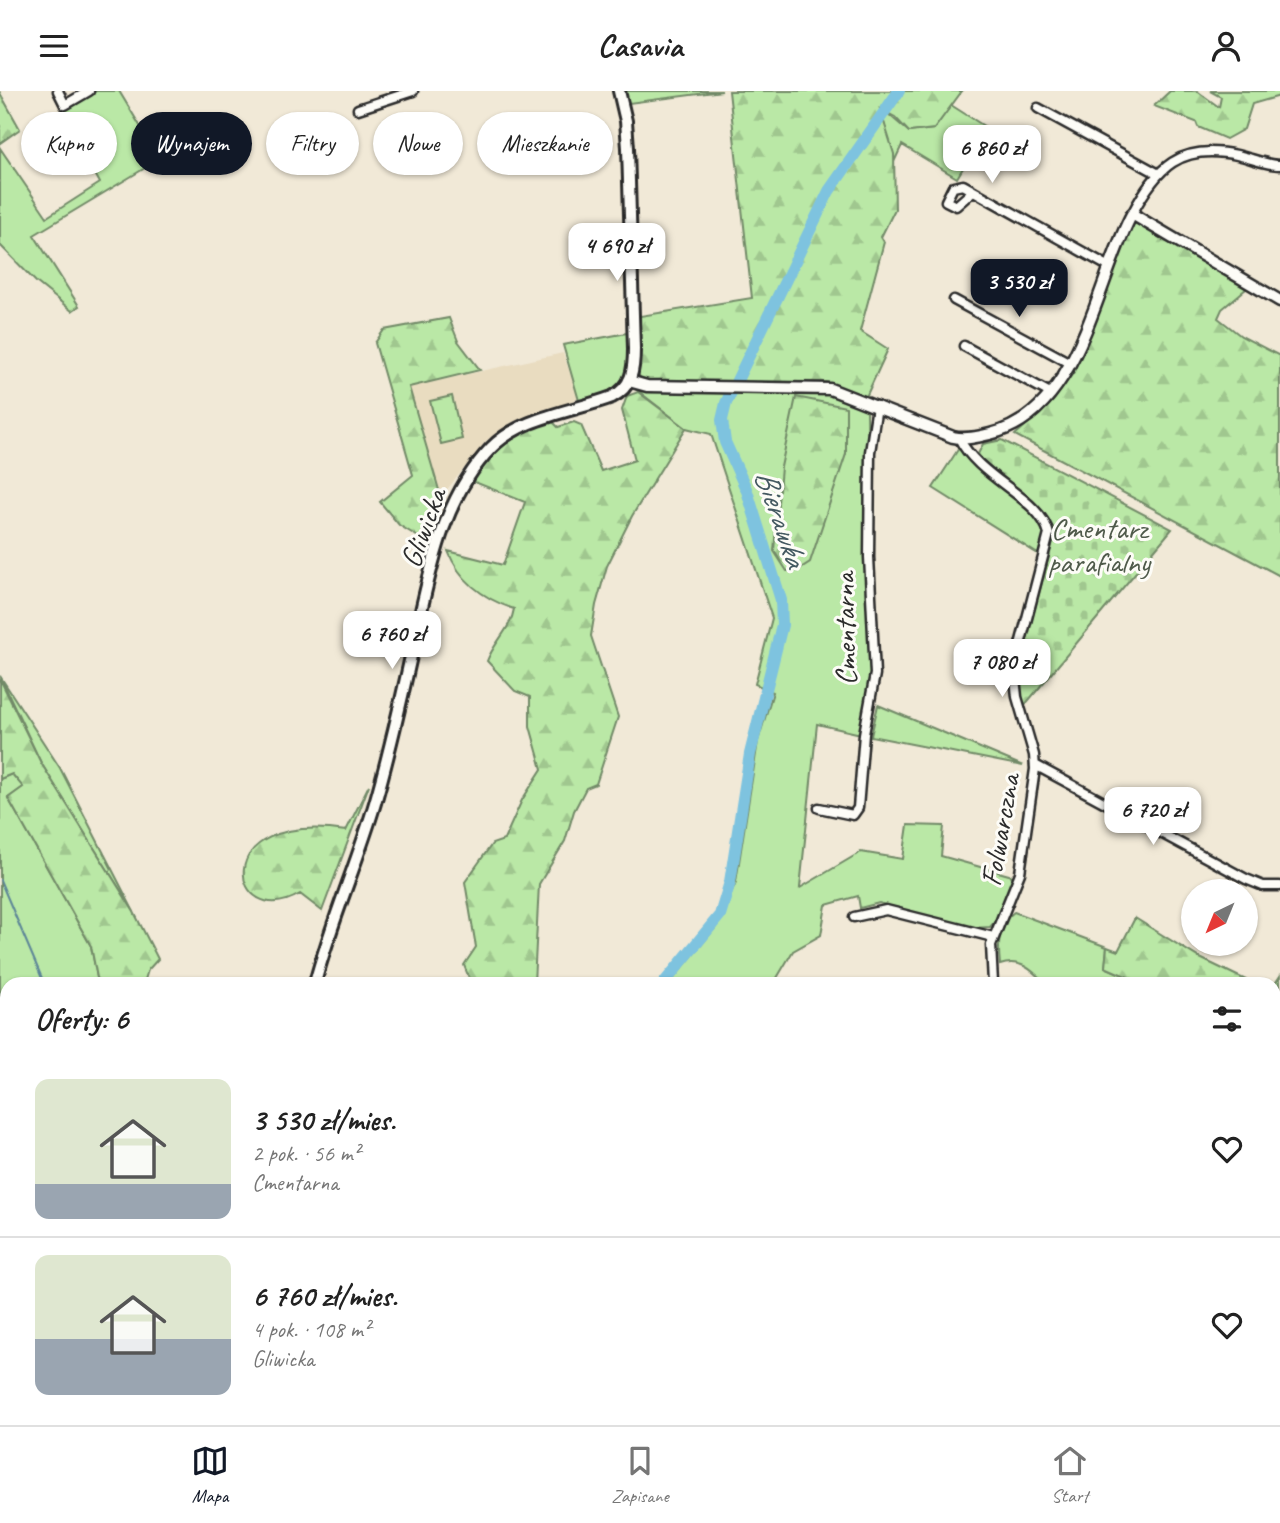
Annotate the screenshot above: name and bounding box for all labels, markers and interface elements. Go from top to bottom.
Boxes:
text: Casavia [598,25,683,66]
icon: menu [35,27,73,65]
icon: person [1207,27,1245,65]
chip: Kupno [21,112,117,175]
chip: Wynajem [131,112,252,175]
chip: Filtry [266,112,359,175]
chip: Nowe [373,112,463,175]
chip: Mieszkanie [477,112,613,175]
pin: 6 860 zł [920,125,1064,185]
text: 6 860 zł [959,133,1025,162]
pin: 4 690 zł [545,223,689,283]
text: 4 690 zł [584,231,650,260]
pin: 3 530 zł [947,259,1091,319]
text: 3 530 zł [987,267,1051,296]
water label: Bierawka [745,464,818,575]
street label: Gliwicka [391,481,456,573]
park label: Cmentarz parafialny [1048,509,1152,581]
street label: Cmentarna [825,570,865,686]
pin: 6 760 zł [320,611,464,671]
text: 6 760 zł [359,619,425,648]
pin: 7 080 zł [930,639,1074,699]
text: 7 080 zł [970,647,1034,676]
street label: Folwarczna [971,768,1029,889]
pin: 6 720 zł [1081,787,1225,847]
text: 6 720 zł [1120,795,1186,824]
north arrow [1181,879,1258,955]
map controls [1181,879,1258,956]
text: Oferty: 6 [35,1000,128,1038]
icon: filters [1208,1000,1246,1038]
text: 3 530 zł/mies. [252,1101,396,1139]
icon: home [91,1107,175,1191]
icon: heart [1208,1130,1246,1168]
text: 2 pok. · 56 m² [252,1139,360,1168]
text: Cmentarna [252,1168,338,1197]
text: 6 760 zł/mies. [252,1277,397,1315]
icon: home [91,1283,175,1367]
icon: heart [1208,1306,1246,1344]
text: 4 pok. · 108 m² [252,1315,370,1344]
text: Gliwicka [252,1344,314,1373]
tab: Mapa [191,1442,229,1508]
tab: Zapisane [611,1442,669,1508]
tab: Start [1051,1442,1089,1508]

